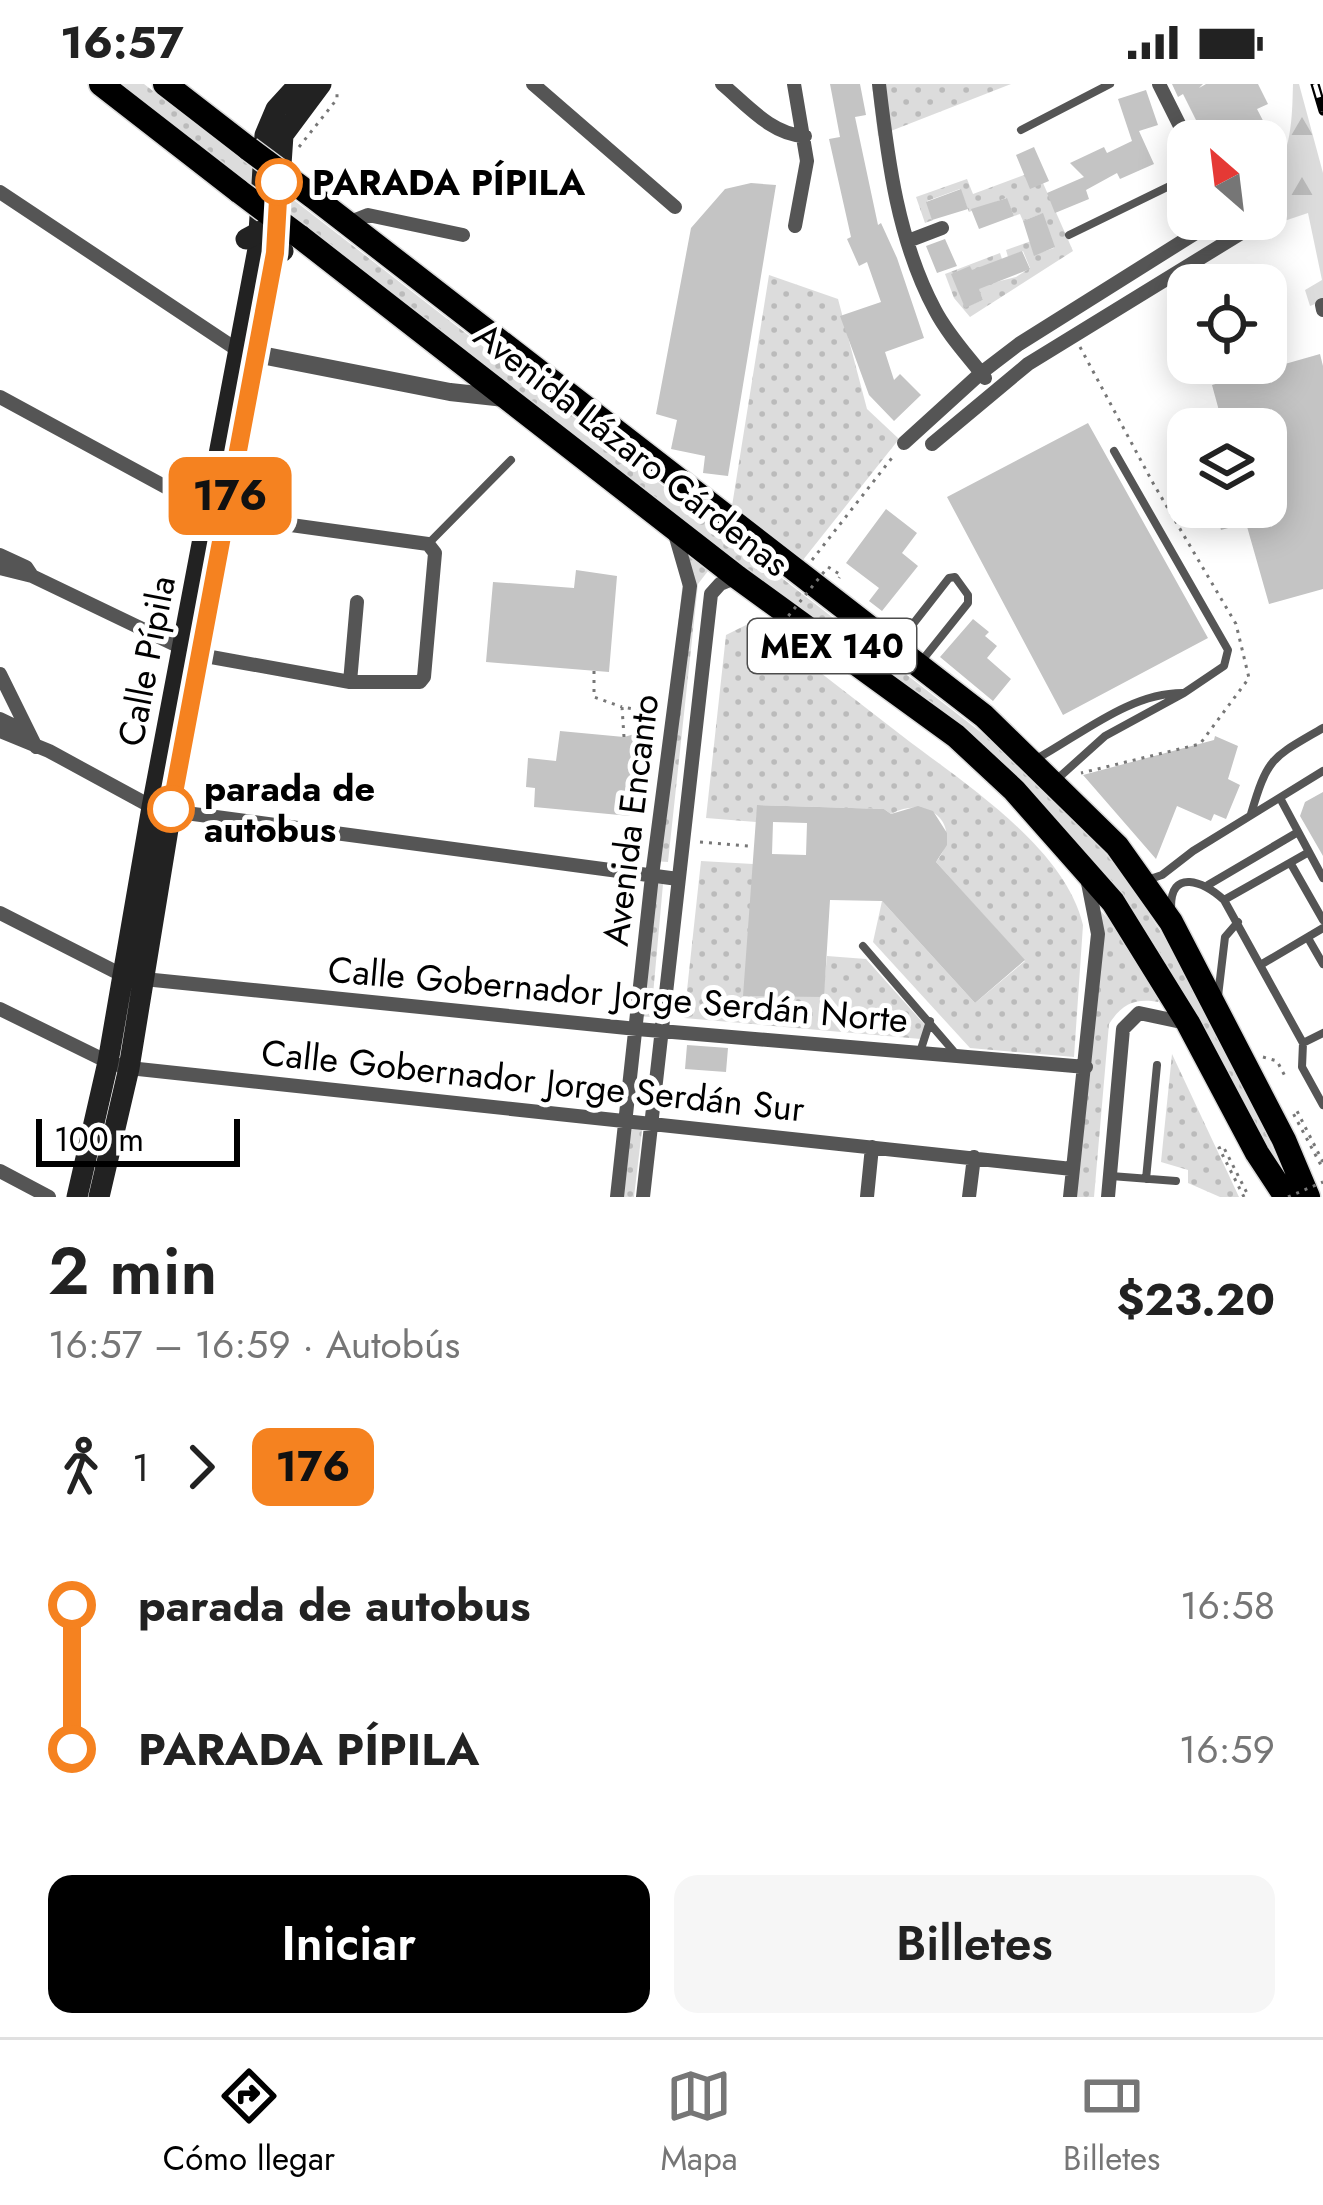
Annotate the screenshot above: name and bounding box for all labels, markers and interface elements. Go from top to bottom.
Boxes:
text: 16:57 [60,10,184,75]
north arrow [1167,120,1287,240]
map controls [1167,120,1287,528]
place label: PARADA PÍPILA [312,156,586,208]
marker: PARADA PÍPILA [257,160,301,204]
button: locate [1167,264,1287,384]
street label: Avenida Lázaro Cárdenas [464,309,800,589]
button: layers [1167,408,1287,528]
line badge: 176 [161,457,299,535]
text: 176 [193,465,267,526]
street label: Calle Pípila [104,571,188,751]
road number: MEX 140 [748,619,916,673]
street label: Avenida Encanto [589,691,671,949]
place label: parada de autobus [204,762,375,855]
marker: parada de autobus [149,787,193,831]
street label: Calle Gobernador Jorge Serdán Norte [326,943,910,1045]
street label: Calle Gobernador Jorge Serdán Sur [259,1026,808,1134]
scale bar [36,1113,240,1166]
text: 100 m [54,1116,144,1163]
text: 2 min [48,1223,217,1319]
text: $23.20 [1116,1267,1275,1332]
text: 16:57 – 16:59 · Autobús [48,1316,460,1373]
icon: walk [48,1434,114,1500]
icon: forward [168,1434,234,1500]
text: 176 [276,1436,350,1497]
text: 1 [132,1439,150,1496]
text: parada de autobus [138,1573,531,1638]
text: 16:58 [1180,1577,1275,1634]
text: PARADA PÍPILA [138,1717,479,1782]
text: 16:59 [1179,1721,1275,1778]
button: Iniciar [48,1875,650,2013]
button: Billetes [674,1875,1275,2013]
tab: Cómo llegar [163,2063,335,2182]
tab: Mapa [660,2063,738,2182]
tab: Billetes [1063,2063,1160,2182]

